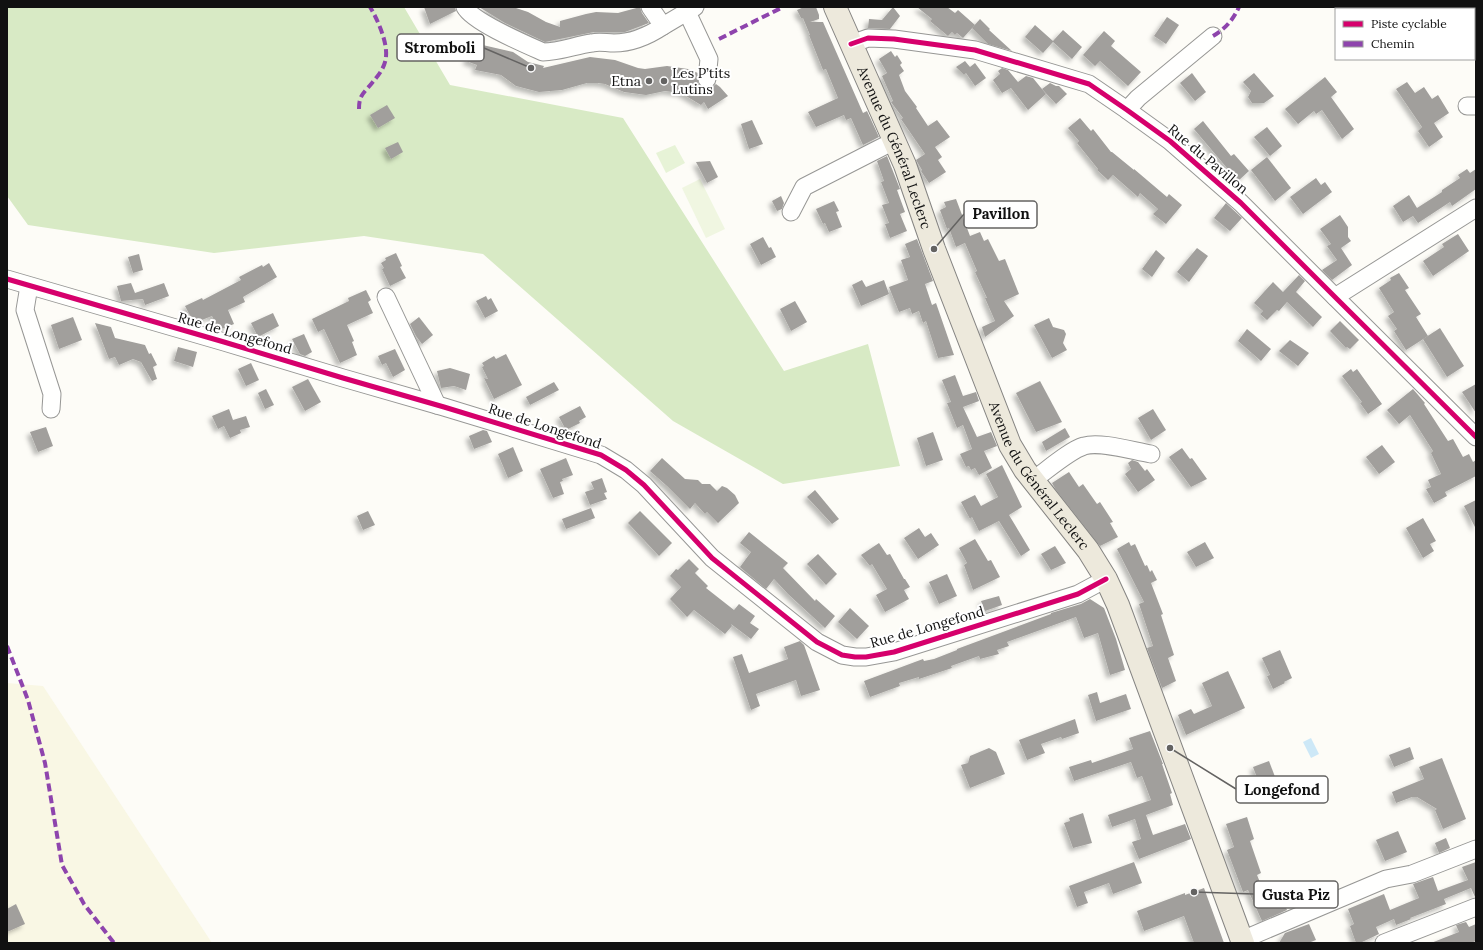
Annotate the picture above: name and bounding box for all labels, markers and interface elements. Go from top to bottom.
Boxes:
legend [1335,8,1475,60]
text: Piste cyclable [1371,16,1447,31]
callout: Stromboli [397,34,484,61]
text: Chemin [1371,36,1414,51]
text: Stromboli [404,38,476,57]
street label: Avenue du Général Leclerc [853,63,936,232]
place label: Les P’tits Lutins [672,64,730,98]
place label: Etna [611,72,641,90]
marker: Etna [644,76,654,86]
marker: Les P’tits Lutins [659,76,669,86]
street label: Rue du Pavillon [1164,120,1252,198]
callout: Pavillon [964,201,1037,228]
text: Pavillon [972,204,1030,223]
street label: Rue de Longefond [176,308,294,358]
street label: Avenue du Général Leclerc [985,398,1093,554]
street label: Rue de Longefond [486,399,604,453]
street label: Rue de Longefond [868,602,986,652]
callout: Longefond [1236,776,1328,803]
text: Longefond [1244,780,1320,799]
callout: Gusta Piz [1254,881,1338,908]
text: Gusta Piz [1262,885,1330,904]

